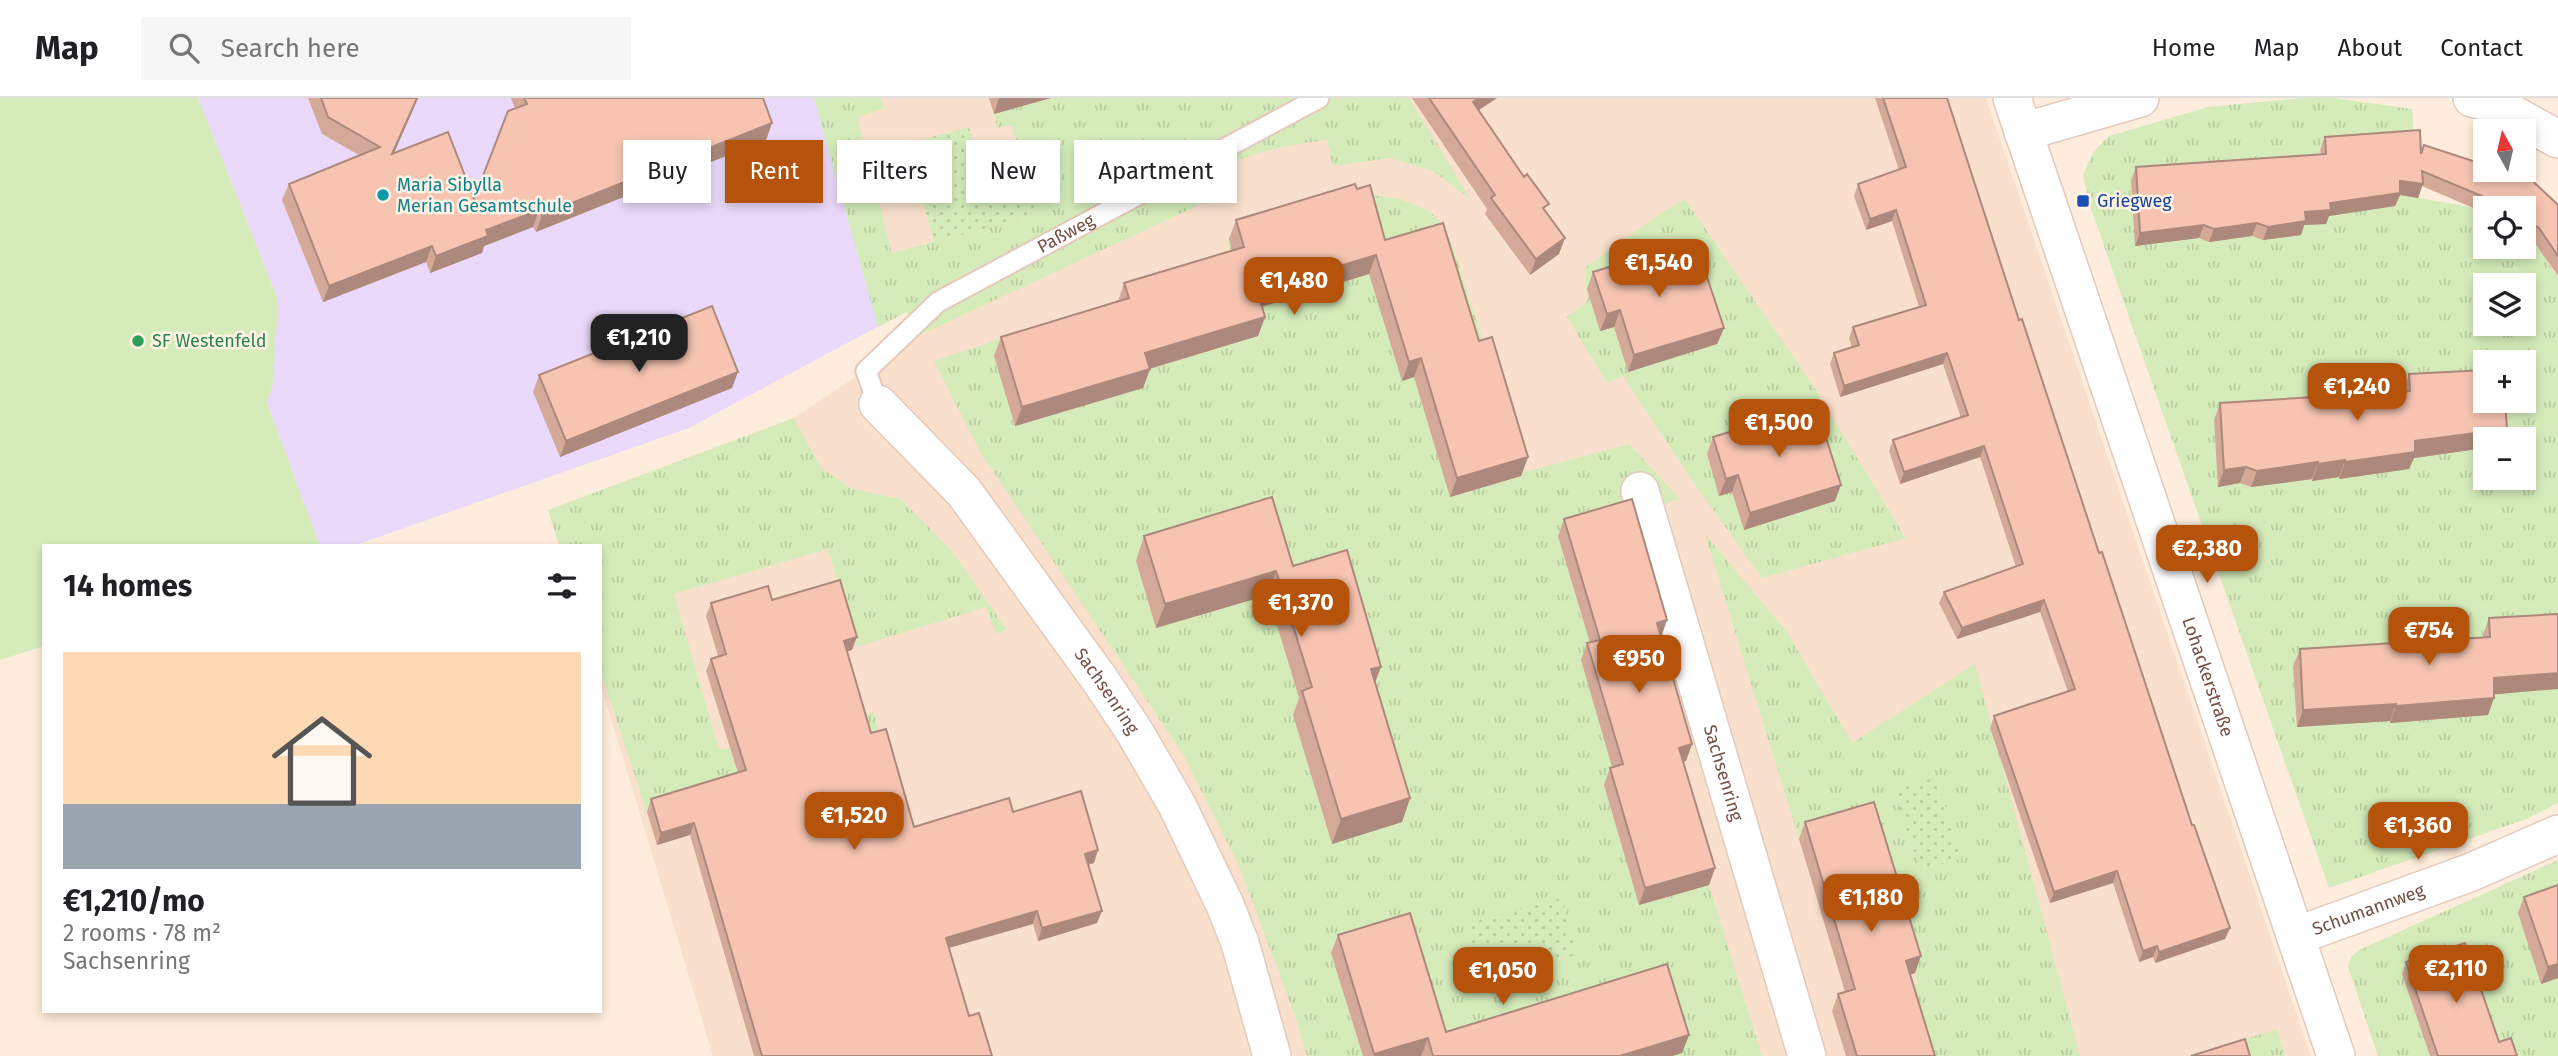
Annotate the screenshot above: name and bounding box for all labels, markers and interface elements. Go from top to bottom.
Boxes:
search box [141,17,631,80]
text: Map [35,28,99,68]
icon: search [165,29,203,67]
text: Search here [221,33,360,64]
text: Home [2152,34,2216,62]
text: Map [2254,34,2300,62]
text: About [2338,34,2402,62]
text: Contact [2440,34,2523,62]
north arrow [2473,119,2536,182]
map controls [2473,119,2536,490]
chip: Buy [623,140,711,203]
chip: Rent [725,140,823,203]
chip: Filters [837,140,952,203]
chip: New [966,140,1060,203]
chip: Apartment [1074,140,1237,203]
place label: Maria Sibylla Merian Gesamtschule [397,174,572,217]
marker: Maria Sibylla Merian Gesamtschule [375,187,391,203]
place label: Griegweg [2097,190,2172,212]
marker: Griegweg [2075,193,2091,209]
button: locate [2473,196,2536,259]
street label: Paßweg [1033,209,1099,258]
pin: €1,540 [1602,240,1716,299]
text: €1,540 [1625,248,1693,276]
pin: €1,480 [1237,258,1351,317]
text: €1,480 [1260,266,1328,294]
button: layers [2473,273,2536,336]
pin: €1,210 [582,314,696,374]
text: €1,210 [607,323,671,351]
place label: SF Westenfeld [152,330,267,352]
marker: SF Westenfeld [130,333,146,349]
button: + [2473,350,2536,413]
pin: €1,240 [2300,364,2414,423]
text: €1,240 [2324,372,2390,400]
pin: €1,500 [1722,400,1836,459]
text: €1,500 [1745,408,1813,436]
button: − [2473,427,2536,490]
pin: €2,380 [2150,526,2264,585]
text: €2,380 [2172,534,2242,562]
icon: filters [543,567,581,605]
text: 14 homes [63,568,192,604]
pin: €1,370 [1244,580,1358,639]
text: €1,370 [1268,588,1334,616]
pin: €754 [2388,608,2470,667]
street label: Lohackerstraße [2177,614,2238,740]
text: €754 [2404,616,2454,644]
pin: €950 [1598,636,1680,695]
street label: Sachsenring [1069,644,1144,739]
text: €950 [1613,644,1665,672]
icon: home [259,698,385,824]
street label: Sachsenring [1699,722,1748,824]
pin: €1,520 [797,792,911,852]
text: €1,520 [821,801,887,829]
pin: €1,360 [2361,802,2475,862]
text: €1,360 [2384,811,2452,839]
pin: €1,180 [1814,874,1928,934]
street label: Schumannweg [2309,879,2428,940]
text: €1,210/mo [63,883,205,919]
text: €1,180 [1839,883,1903,911]
text: 2 rooms · 78 m² [63,919,221,947]
pin: €2,110 [2399,946,2513,1005]
text: Sachsenring [63,947,190,975]
pin: €1,050 [1446,948,1560,1007]
text: €2,110 [2425,954,2487,982]
text: €1,050 [1469,956,1537,984]

